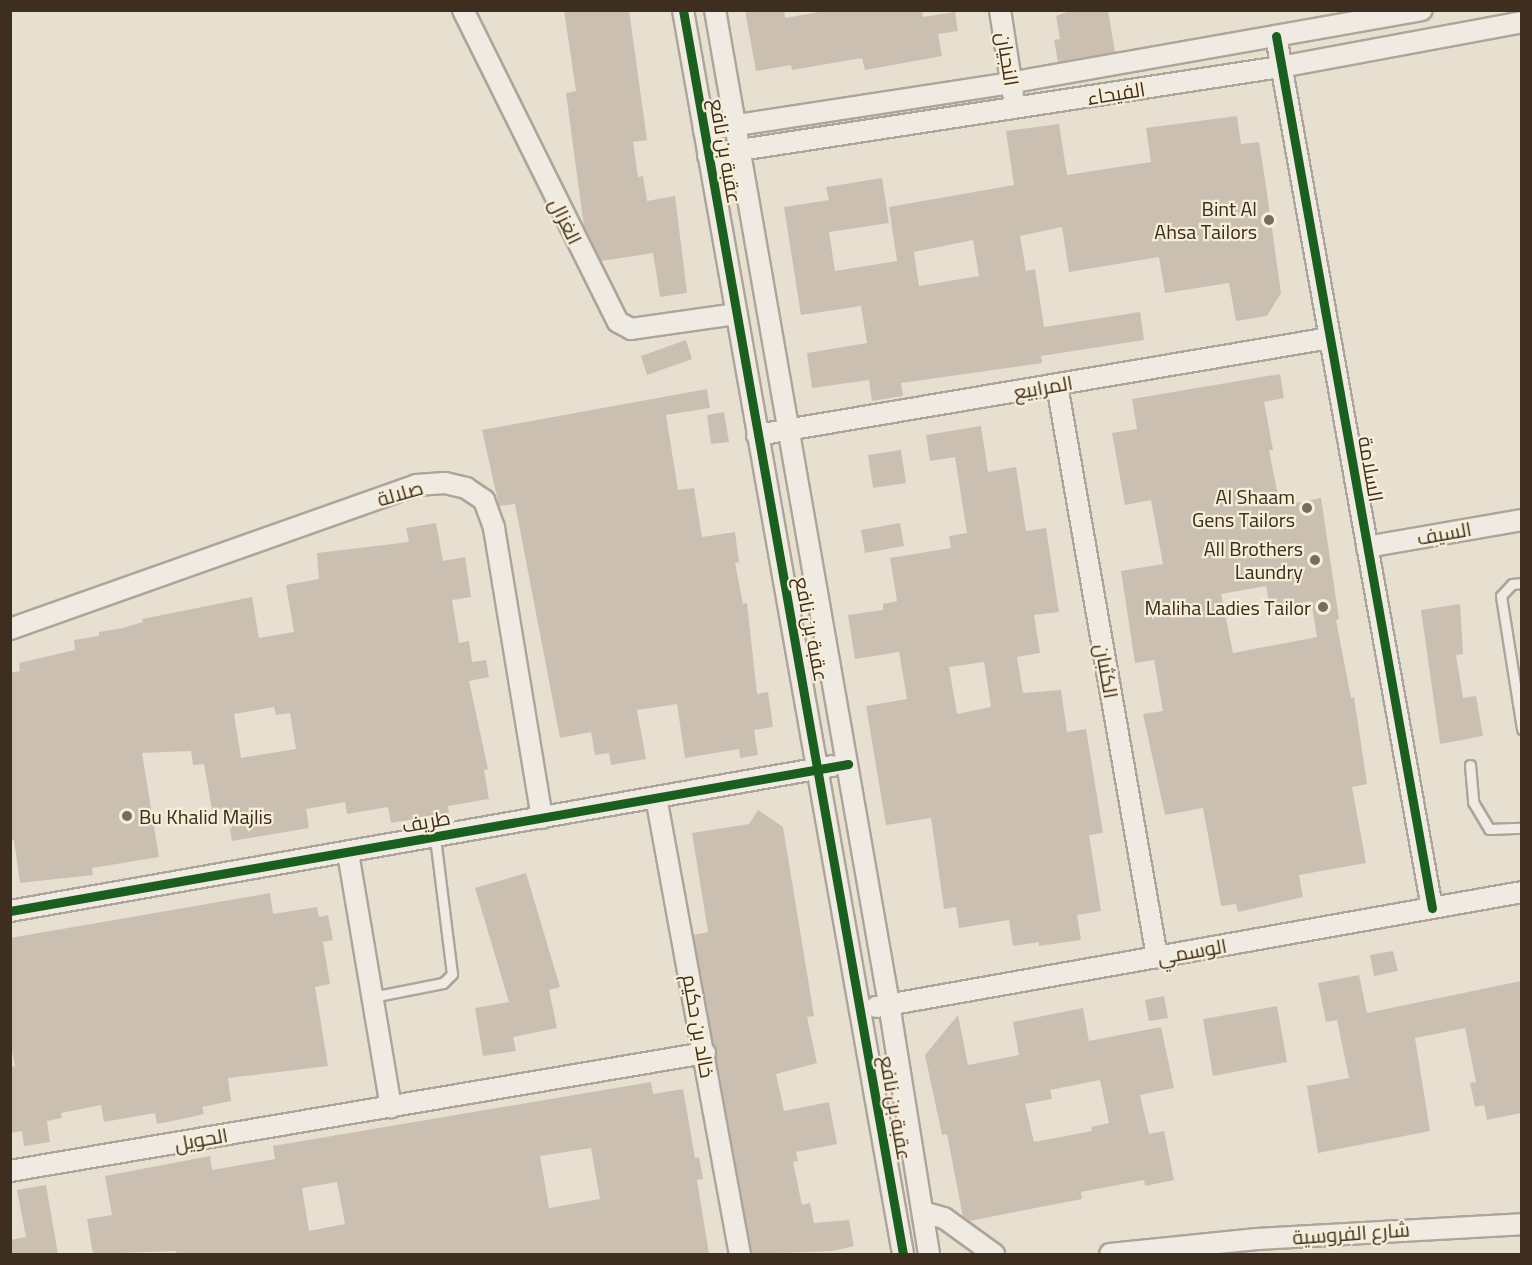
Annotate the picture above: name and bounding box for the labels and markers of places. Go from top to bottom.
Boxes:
place label: Bint Al Ahsa Tailors [1154,196,1257,243]
marker: Bint Al Ahsa Tailors [1262,213,1276,227]
place label: Al Shaam Gens Tailors [1192,484,1295,531]
marker: Al Shaam Gens Tailors [1300,501,1314,515]
place label: All Brothers Laundry [1204,536,1303,583]
marker: All Brothers Laundry [1308,553,1322,567]
place label: Maliha Ladies Tailor [1145,595,1311,619]
marker: Maliha Ladies Tailor [1316,600,1330,614]
place label: Bu Khalid Majlis [139,804,272,828]
marker: Bu Khalid Majlis [120,809,134,823]

